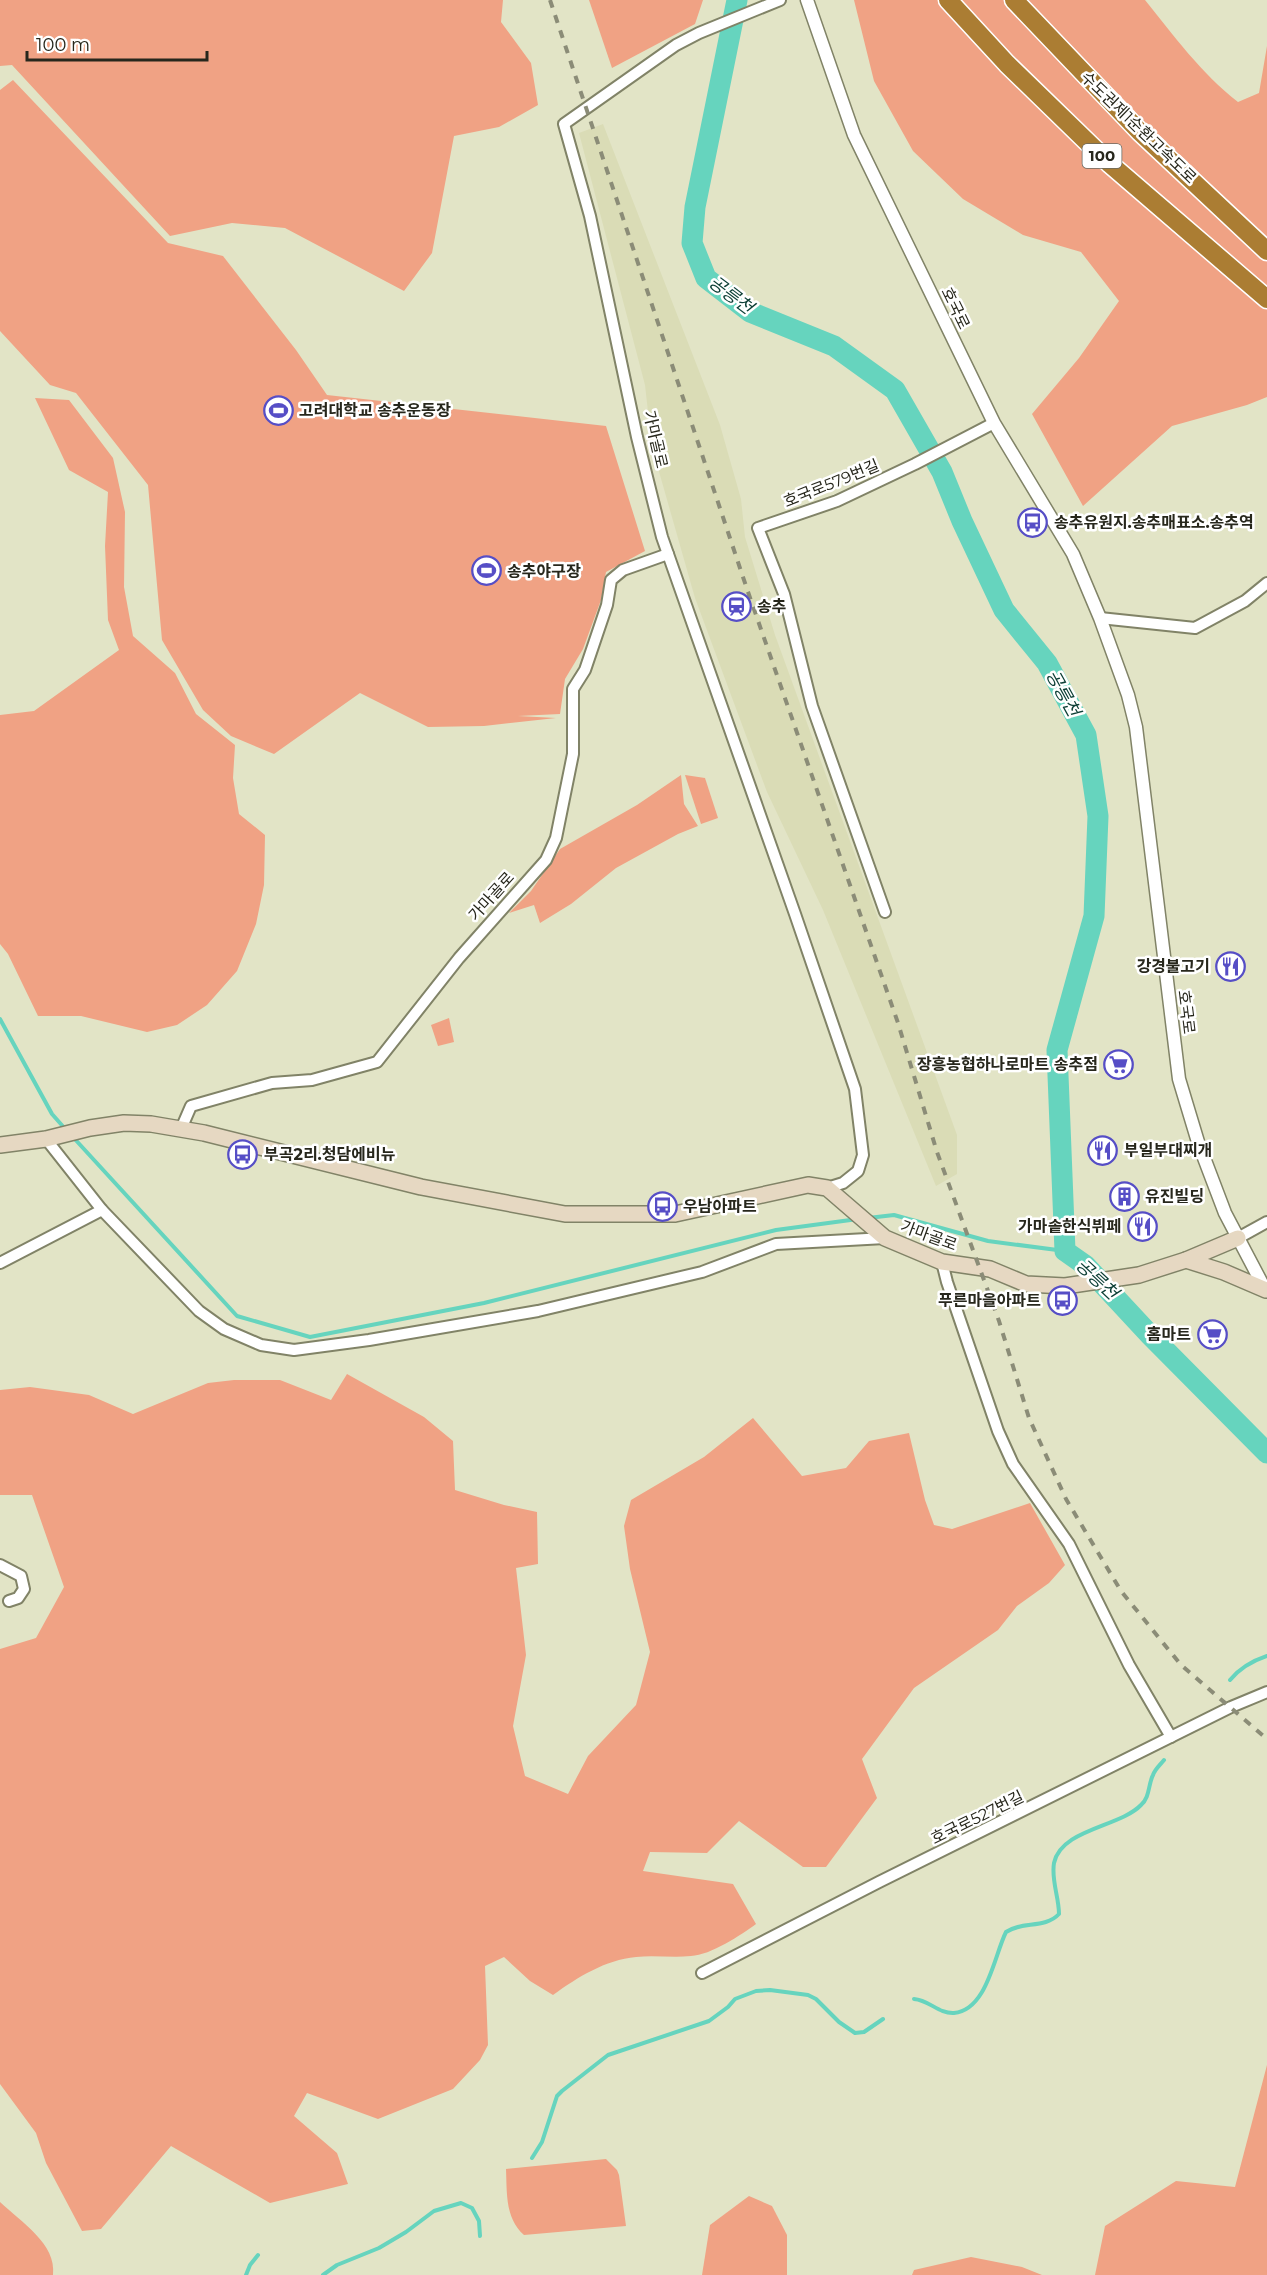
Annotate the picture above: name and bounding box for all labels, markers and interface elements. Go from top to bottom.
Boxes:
scale bar [27,24,207,62]
text: 100 m [36,34,90,56]
street label: 수도권제1순환고속도로 [1077,67,1200,188]
road number: 100 [1082,144,1122,168]
water label: 공릉천 [705,271,759,320]
street label: 호국로 [937,284,974,332]
sports icon: 고려대학교 송추운동장 [262,394,294,426]
place label: 고려대학교 송추운동장 [299,401,451,420]
street label: 가마골로 [640,408,671,470]
street label: 호국로579번길 [781,456,882,511]
bus stop icon: 송추유원지.송추매표소.송추역 [1017,506,1049,538]
place label: 송추유원지.송추매표소.송추역 [1054,513,1254,532]
sports icon: 송추야구장 [470,555,502,587]
place label: 송추야구장 [507,562,581,581]
station icon: 송추 [720,590,752,622]
place label: 송추 [757,597,786,616]
water label: 공릉천 [1041,666,1086,722]
street label: 가마골로 [465,868,518,925]
restaurant icon: 강경불고기 [1215,950,1247,982]
place label: 강경불고기 [1136,957,1210,976]
street label: 호국로 [1174,989,1199,1035]
supermarket icon: 장흥농협하나로마트 송추점 [1103,1048,1135,1080]
place label: 장흥농협하나로마트 송추점 [917,1055,1098,1074]
restaurant icon: 부일부대찌개 [1087,1134,1119,1166]
bus stop icon: 부곡2리.청담에비뉴 [227,1138,259,1170]
place label: 부일부대찌개 [1124,1141,1212,1160]
place label: 부곡2리.청담에비뉴 [264,1145,395,1164]
building icon: 유진빌딩 [1108,1180,1140,1212]
place label: 유진빌딩 [1145,1187,1204,1206]
bus stop icon: 우남아파트 [646,1190,678,1222]
place label: 우남아파트 [683,1197,757,1216]
restaurant icon: 가마솥한식뷔페 [1126,1210,1158,1242]
street label: 가마골로 [898,1216,960,1255]
place label: 가마솥한식뷔페 [1018,1217,1121,1236]
water label: 공릉천 [1071,1254,1124,1306]
bus stop icon: 푸른마을아파트 [1046,1284,1078,1316]
place label: 푸른마을아파트 [938,1291,1041,1310]
supermarket icon: 홈마트 [1196,1318,1228,1350]
place label: 홈마트 [1147,1325,1191,1344]
street label: 호국로527번길 [928,1787,1027,1848]

